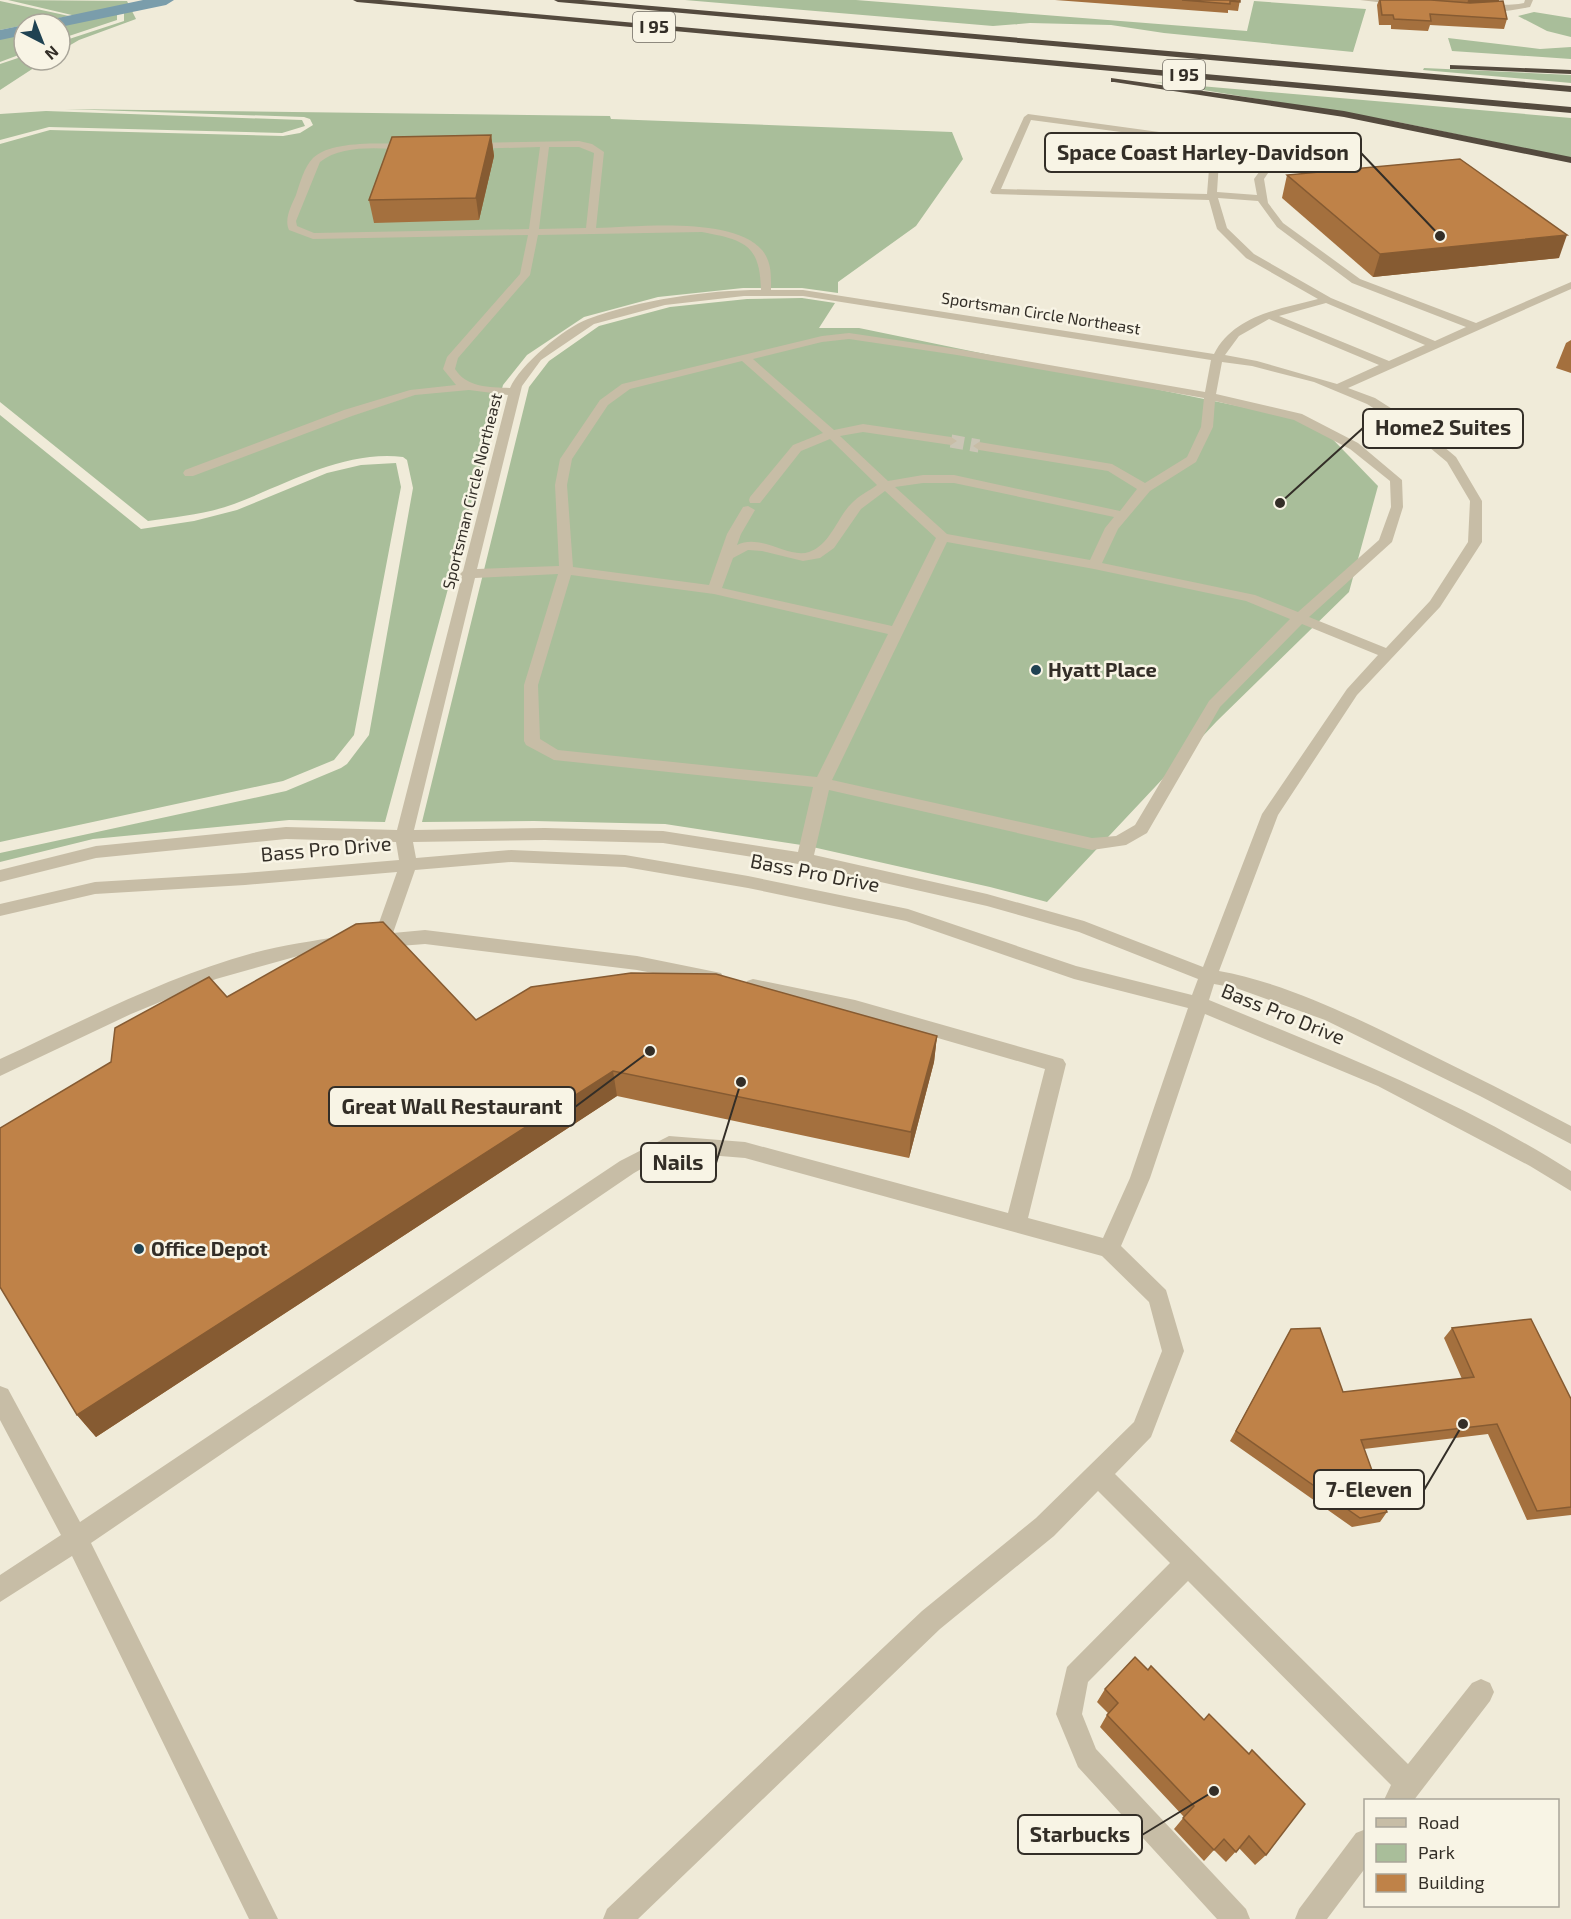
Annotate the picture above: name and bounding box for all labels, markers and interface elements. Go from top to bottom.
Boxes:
north arrow [12,12,72,72]
road number: I 95 [633,12,675,42]
text: N [42,43,63,64]
road number: I 95 [1163,60,1205,90]
callout: Space Coast Harley-Davidson [1045,133,1361,172]
text: Space Coast Harley-Davidson [1057,139,1349,165]
street label: Sportsman Circle Northeast [940,287,1142,338]
street label: Sportsman Circle Northeast [438,391,505,591]
callout: Home2 Suites [1363,409,1523,448]
text: Home2 Suites [1375,414,1511,439]
place label: Hyatt Place [1048,657,1157,682]
marker: Hyatt Place [1029,663,1043,677]
street label: Bass Pro Drive [260,830,392,866]
street label: Bass Pro Drive [749,848,882,896]
street label: Bass Pro Drive [1218,977,1349,1049]
callout: Great Wall Restaurant [329,1087,575,1126]
text: Great Wall Restaurant [342,1093,563,1118]
callout: Nails [641,1143,716,1182]
text: Nails [653,1149,703,1174]
place label: Office Depot [151,1236,268,1260]
marker: Office Depot [132,1242,146,1256]
callout: 7-Eleven [1314,1470,1424,1509]
text: 7-Eleven [1326,1476,1412,1501]
legend [1364,1799,1559,1907]
text: Road [1418,1811,1459,1833]
callout: Starbucks [1018,1815,1142,1854]
text: Starbucks [1030,1821,1130,1846]
text: Park [1418,1841,1455,1863]
text: Building [1418,1871,1485,1893]

